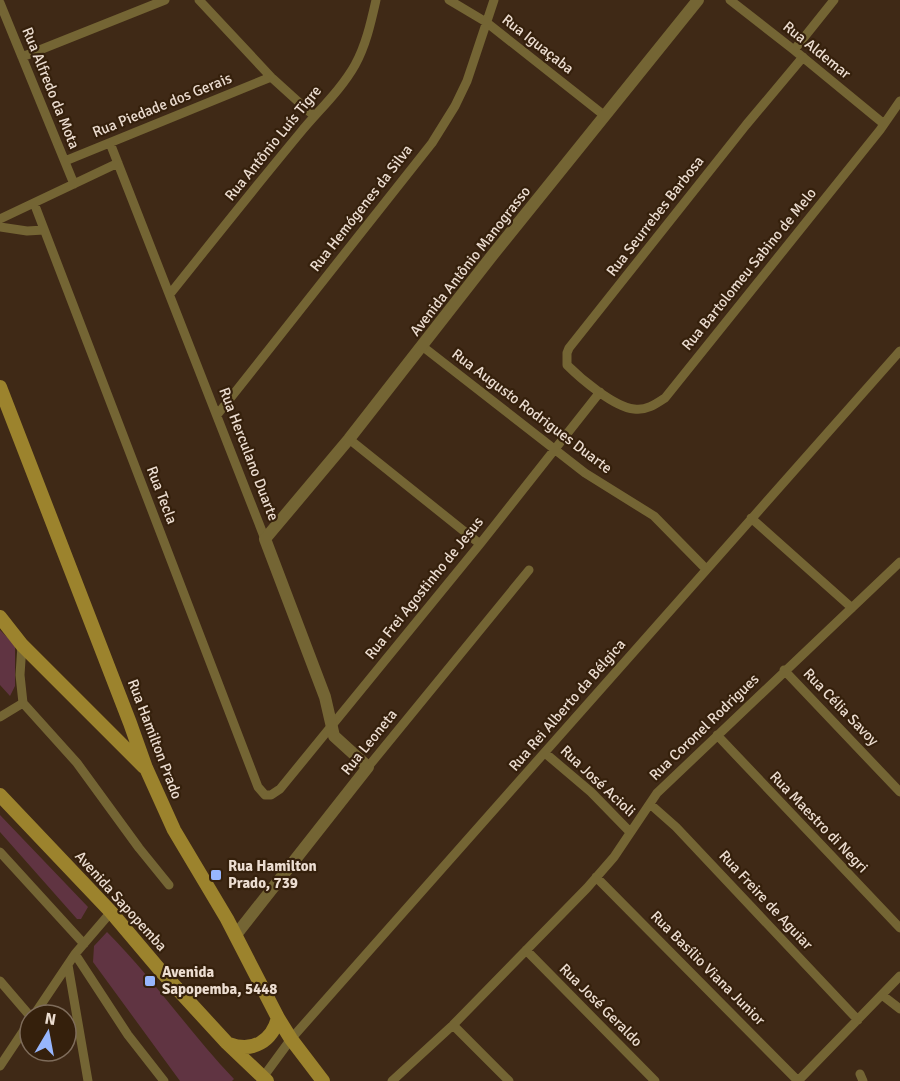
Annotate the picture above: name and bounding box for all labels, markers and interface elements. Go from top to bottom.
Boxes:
street label: Rua Iguaçaba [499,10,577,78]
street label: Rua Aldemar [780,17,855,83]
street label: Rua Alfredo da Mota [18,25,84,151]
street label: Rua Piedade dos Gerais [90,69,235,141]
street label: Rua Antônio Luís Tigre [221,82,325,204]
street label: Rua Hemógenes da Silva [306,141,416,275]
street label: Rua Seurrebes Barbosa [603,152,707,280]
street label: Avenida Antônio Manograsso [406,182,534,340]
street label: Rua Bartolomeu Sabino de Melo [678,184,820,354]
street label: Rua Augusto Rodrigues Duarte [448,345,616,477]
street label: Rua Herculano Duarte [215,385,283,523]
street label: Rua Tecla [143,464,181,526]
street label: Rua Frei Agostinho de Jesus [361,513,487,663]
street label: Rua Rei Alberto da Bélgica [505,635,629,775]
street label: Rua Célia Savoy [800,665,882,749]
street label: Rua Coronel Rodrigues [645,670,763,784]
street label: Rua Hamilton Prado [124,676,186,802]
street label: Rua Leoneta [337,706,401,778]
street label: Rua José Acioli [557,742,639,820]
street label: Rua Maestro di Negri [766,768,872,876]
street label: Avenida Sapopemba [71,847,171,955]
street label: Rua Freire de Aguiar [715,847,817,954]
place label: Rua Hamilton Prado, 739 [228,857,317,892]
marker: Rua Hamilton Prado, 739 [209,868,223,882]
street label: Rua Basílio Viana Junior [647,907,769,1029]
street label: Rua José Geraldo [556,960,646,1050]
place label: Avenida Sapopemba, 5448 [162,963,277,998]
marker: Avenida Sapopemba, 5448 [143,974,157,988]
north arrow [18,1003,78,1063]
text: N [43,1008,58,1030]

